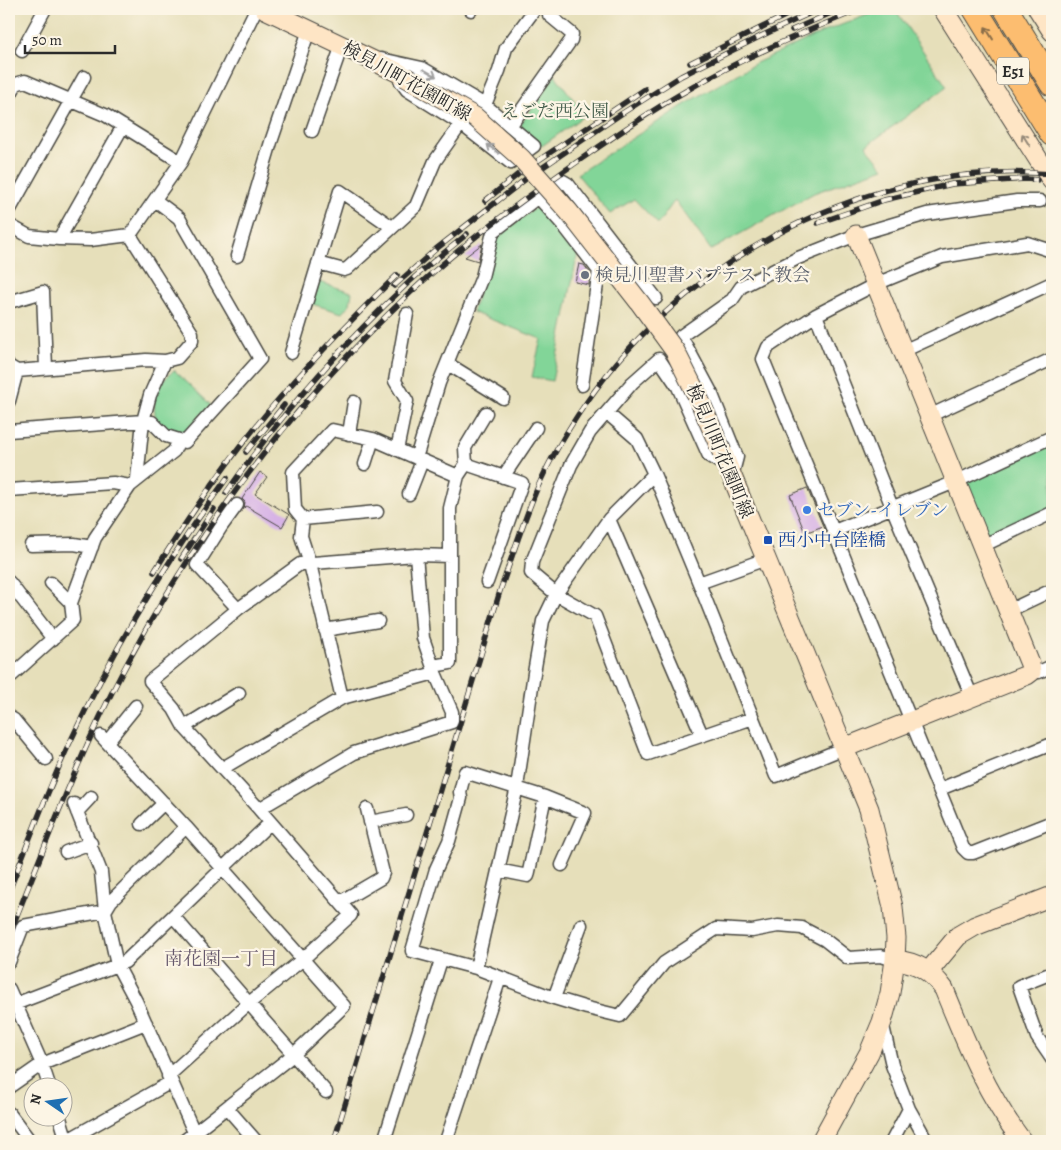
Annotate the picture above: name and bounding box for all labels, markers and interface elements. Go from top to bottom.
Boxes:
scale bar [25,22,115,54]
one-way arrow [984,26,994,40]
text: 50 m [32,30,62,50]
street label: 検見川町花園町線 [338,36,476,126]
road number: E51 [997,58,1029,84]
one-way arrow [422,68,436,78]
park label: えごだ西公園 [501,99,609,123]
one-way arrow [1021,133,1031,147]
one-way arrow [486,143,499,154]
place label: 検見川聖書バプテスト教会 [595,263,810,287]
marker: 検見川聖書バプテスト教会 [579,269,591,281]
street label: 検見川町花園町線 [681,380,759,522]
place label: セブン-イレブン [817,498,948,522]
marker: セブン-イレブン [801,504,813,516]
place label: 西小中台陸橋 [778,528,886,552]
marker: 西小中台陸橋 [762,534,774,546]
district label: 南花園一丁目 [164,946,278,972]
north arrow [22,1078,72,1128]
text: N [25,1092,46,1106]

